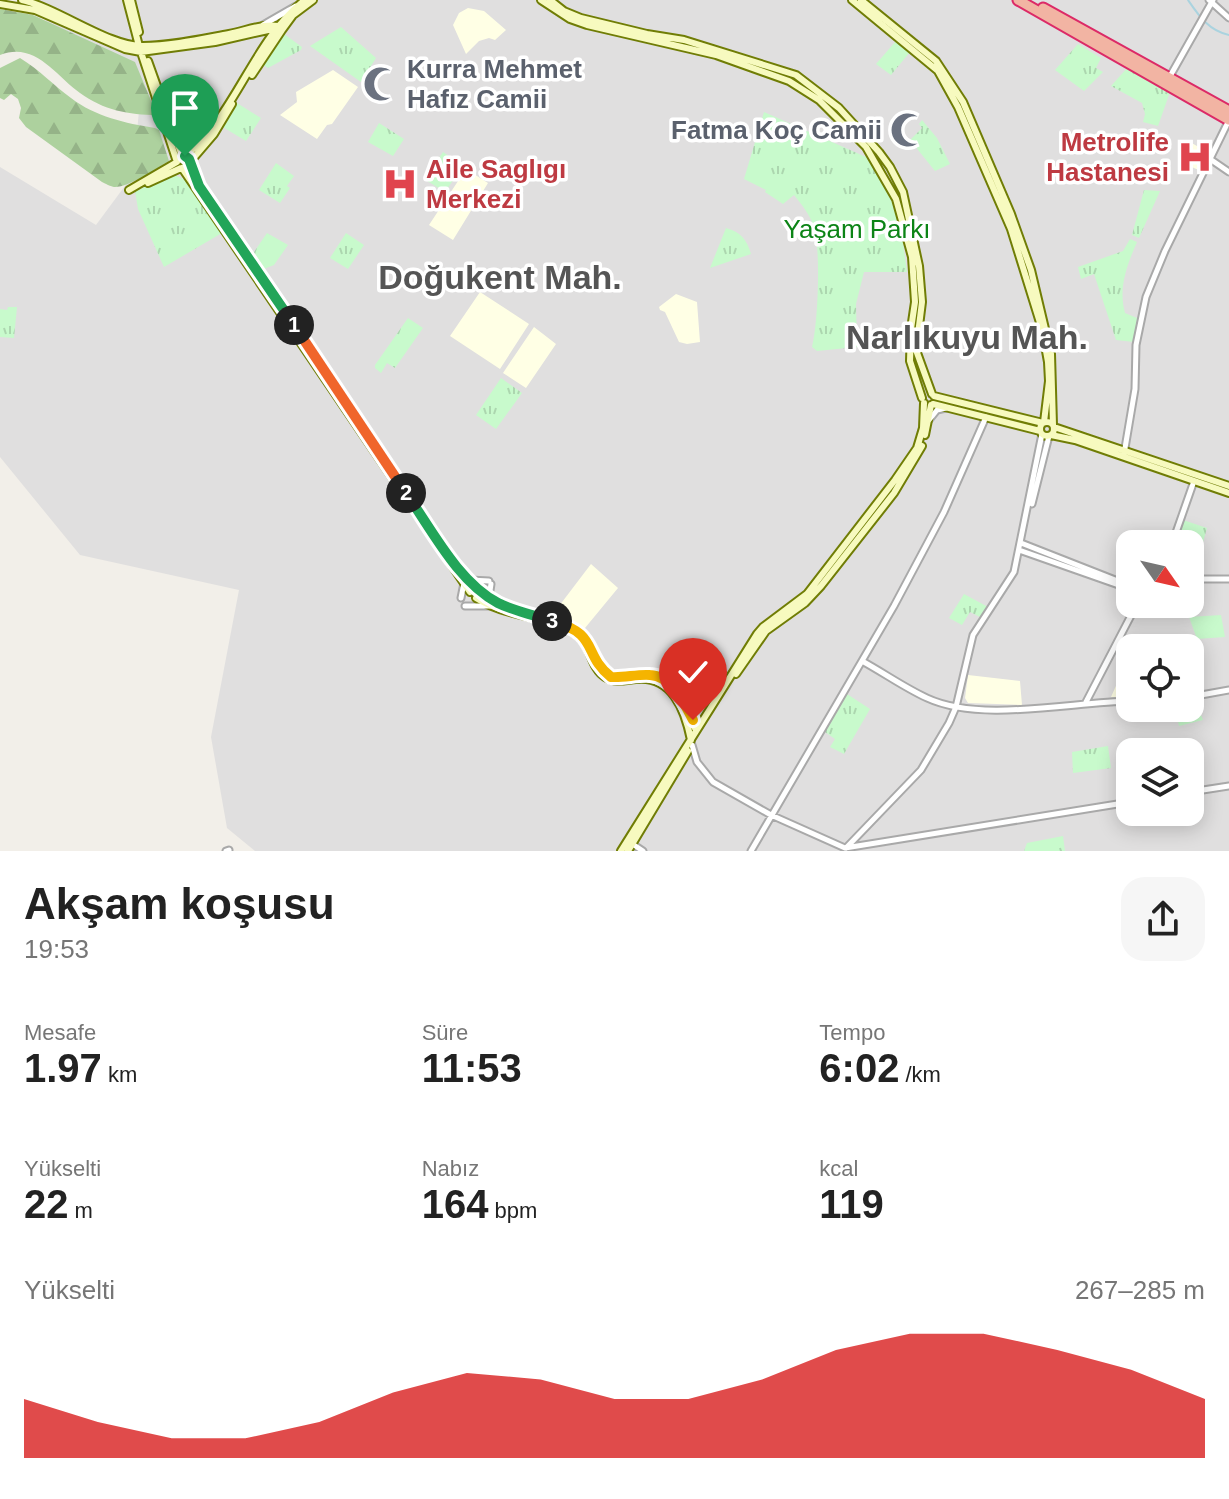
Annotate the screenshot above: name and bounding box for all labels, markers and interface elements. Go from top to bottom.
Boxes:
place label: Kurra Mehmet Hafız Camii [407,54,582,114]
mosque icon: Kurra Mehmet Hafız Camii [362,65,400,103]
pin [151,74,219,156]
icon: arrive [163,86,207,130]
mosque icon: Fatma Koç Camii [889,111,927,149]
place label: Fatma Koç Camii [671,115,882,145]
place label: Metrolife Hastanesi [1046,127,1169,187]
hospital icon: Metrolife Hastanesi [1176,138,1214,176]
place label: Aile Saglıgı Merkezi [426,154,566,214]
hospital icon: Aile Saglıgı Merkezi [381,165,419,203]
park label: Yaşam Parkı [784,214,930,244]
district label: Doğukent Mah. [378,258,622,296]
pin: 1 [274,305,314,345]
text: 1 [288,312,300,337]
district label: Narlıkuyu Mah. [846,318,1088,356]
pin: 2 [386,473,426,513]
text: 2 [400,480,412,505]
north arrow [1116,530,1204,618]
map controls [1116,530,1204,826]
pin: 3 [532,601,572,641]
text: 3 [546,608,558,633]
button: locate [1116,634,1204,722]
pin [659,638,727,720]
icon: check [671,650,715,694]
button: layers [1116,738,1204,826]
button: share [1121,877,1205,961]
text: Akşam koşusu [24,879,335,928]
text: 19:53 [24,934,89,964]
text: Mesafe [24,1020,96,1045]
text: Süre [422,1020,468,1045]
text: Tempo [819,1020,885,1045]
text: 1.97 [24,1046,102,1090]
text: 11:53 [422,1046,522,1090]
text: 6:02 [819,1046,899,1090]
text: km [102,1062,137,1087]
text: /km [899,1062,941,1087]
text: Yükselti [24,1156,101,1181]
text: Nabız [422,1156,479,1181]
text: kcal [819,1156,858,1181]
text: 22 [24,1182,69,1226]
text: 164 [422,1182,488,1226]
text: 119 [819,1182,884,1226]
text: m [69,1198,93,1223]
text: bpm [488,1198,537,1223]
text: Yükselti [24,1275,115,1305]
text: 267–285 m [1075,1275,1205,1305]

